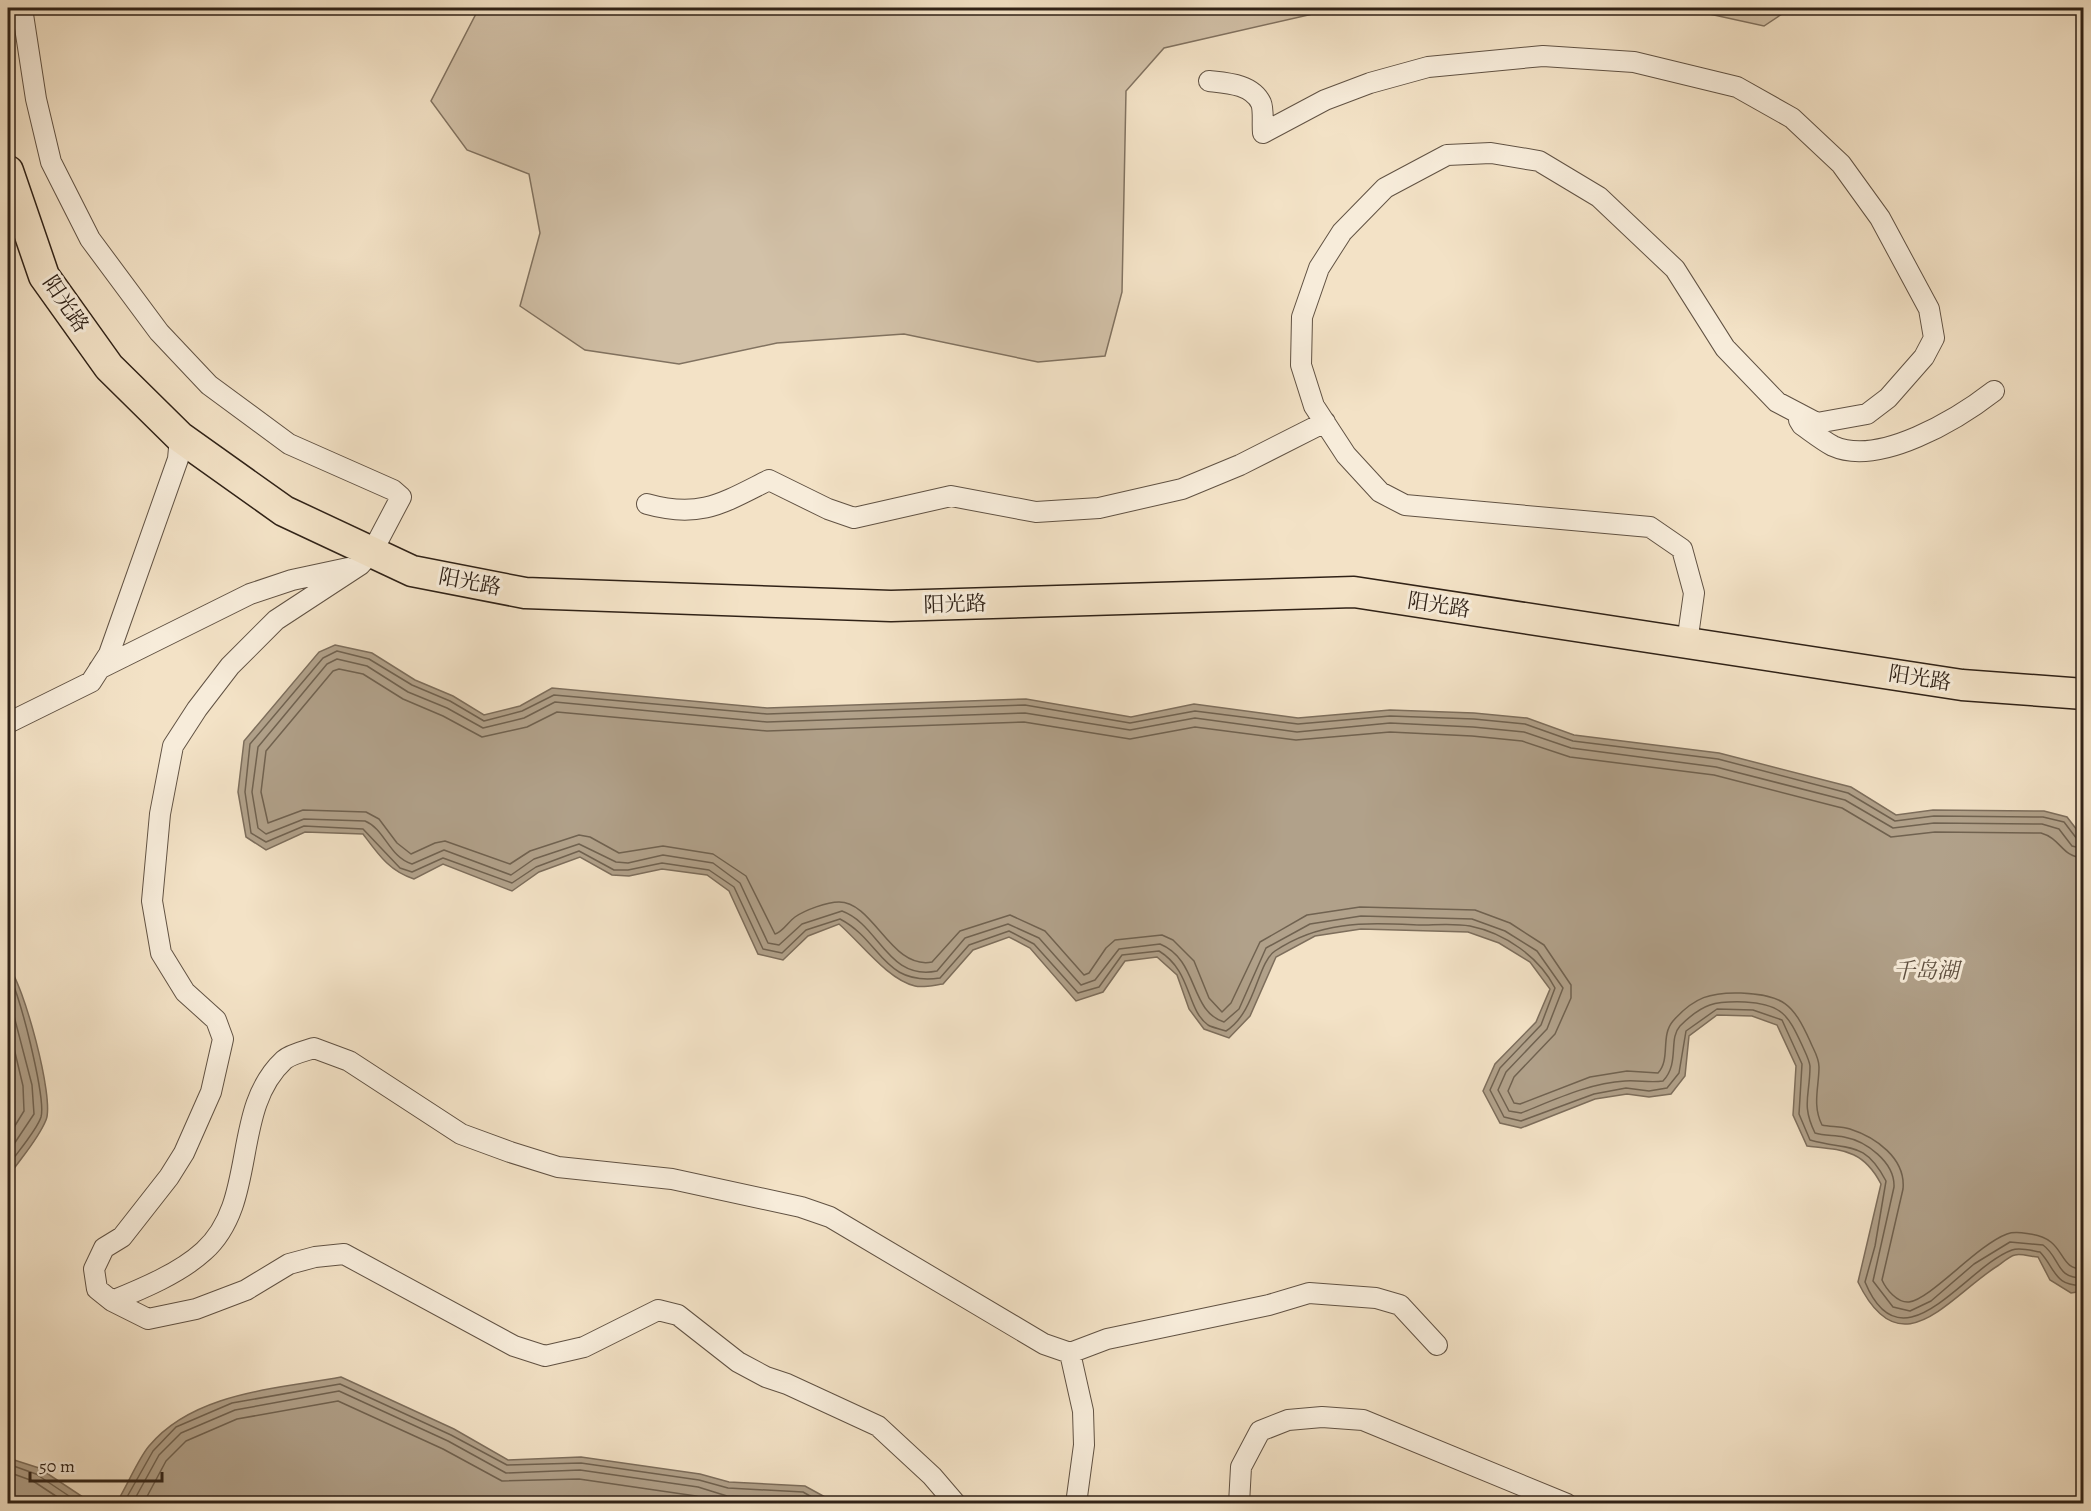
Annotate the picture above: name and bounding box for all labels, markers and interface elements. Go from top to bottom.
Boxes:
street label: 阳光路 [37,270,95,338]
street label: 阳光路 [436,562,504,602]
street label: 阳光路 [1406,586,1472,624]
street label: 阳光路 [923,589,987,619]
street label: 阳光路 [1887,659,1953,697]
water label: 千岛湖 [1893,956,1963,986]
scale bar [30,1445,162,1483]
text: 50 m [39,1454,75,1478]

